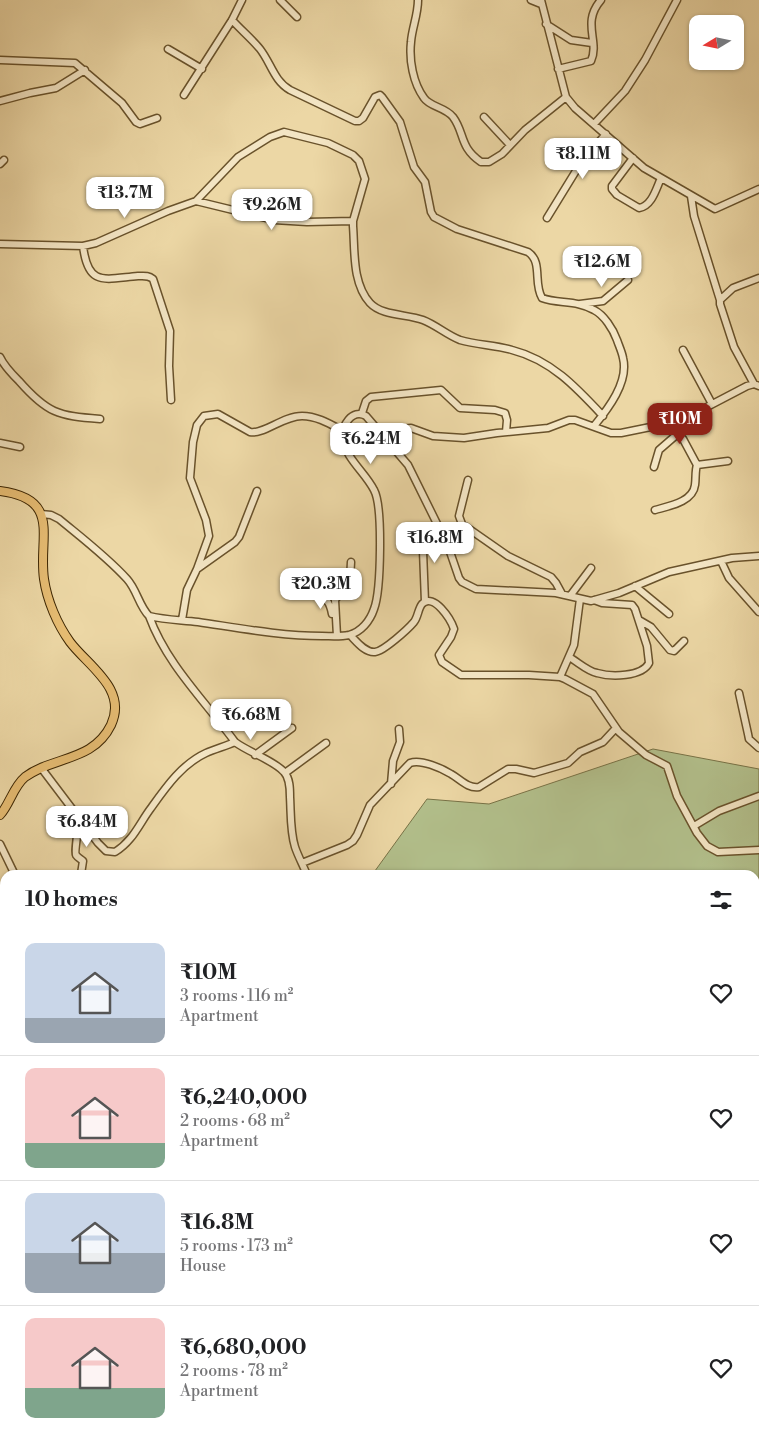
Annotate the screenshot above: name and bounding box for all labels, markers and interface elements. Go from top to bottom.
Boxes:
north arrow [689,15,744,70]
map controls [689,15,744,70]
pin: ₹8.11M [542,138,624,180]
text: ₹8.11M [555,144,611,164]
pin: ₹13.7M [84,176,166,219]
text: ₹13.7M [97,183,153,203]
pin: ₹9.26M [231,188,313,231]
text: ₹9.26M [242,195,302,215]
pin: ₹12.6M [561,246,643,288]
text: ₹12.6M [574,252,630,272]
pin: ₹10M [650,402,710,445]
text: ₹10M [658,409,702,429]
pin: ₹6.24M [330,422,412,465]
text: ₹6.24M [341,429,401,449]
pin: ₹16.8M [394,522,476,564]
text: ₹16.8M [407,528,463,548]
pin: ₹20.3M [280,568,362,610]
text: ₹20.3M [291,574,351,594]
pin: ₹6.68M [210,698,292,741]
text: ₹6.68M [221,705,281,725]
pin: ₹6.84M [46,806,128,848]
text: ₹6.84M [57,812,117,832]
icon: filters [707,886,735,914]
text: 10 homes [25,887,118,913]
text: ₹10M [180,960,237,986]
icon: home [65,963,125,1023]
icon: heart [707,979,735,1007]
text: 3 rooms · 116 m² [180,986,293,1006]
text: Apartment [180,1006,259,1026]
text: ₹6,240,000 [180,1085,307,1111]
icon: home [65,1088,125,1148]
icon: heart [707,1104,735,1132]
text: 2 rooms · 68 m² [180,1111,290,1131]
text: Apartment [180,1131,259,1151]
text: ₹16.8M [180,1210,254,1236]
icon: home [65,1213,125,1273]
icon: heart [707,1229,735,1257]
text: 5 rooms · 173 m² [180,1236,293,1256]
text: House [180,1256,226,1276]
text: ₹6,680,000 [180,1335,307,1361]
icon: home [65,1338,125,1398]
icon: heart [707,1354,735,1382]
text: 2 rooms · 78 m² [180,1361,288,1381]
text: Apartment [180,1381,259,1401]

